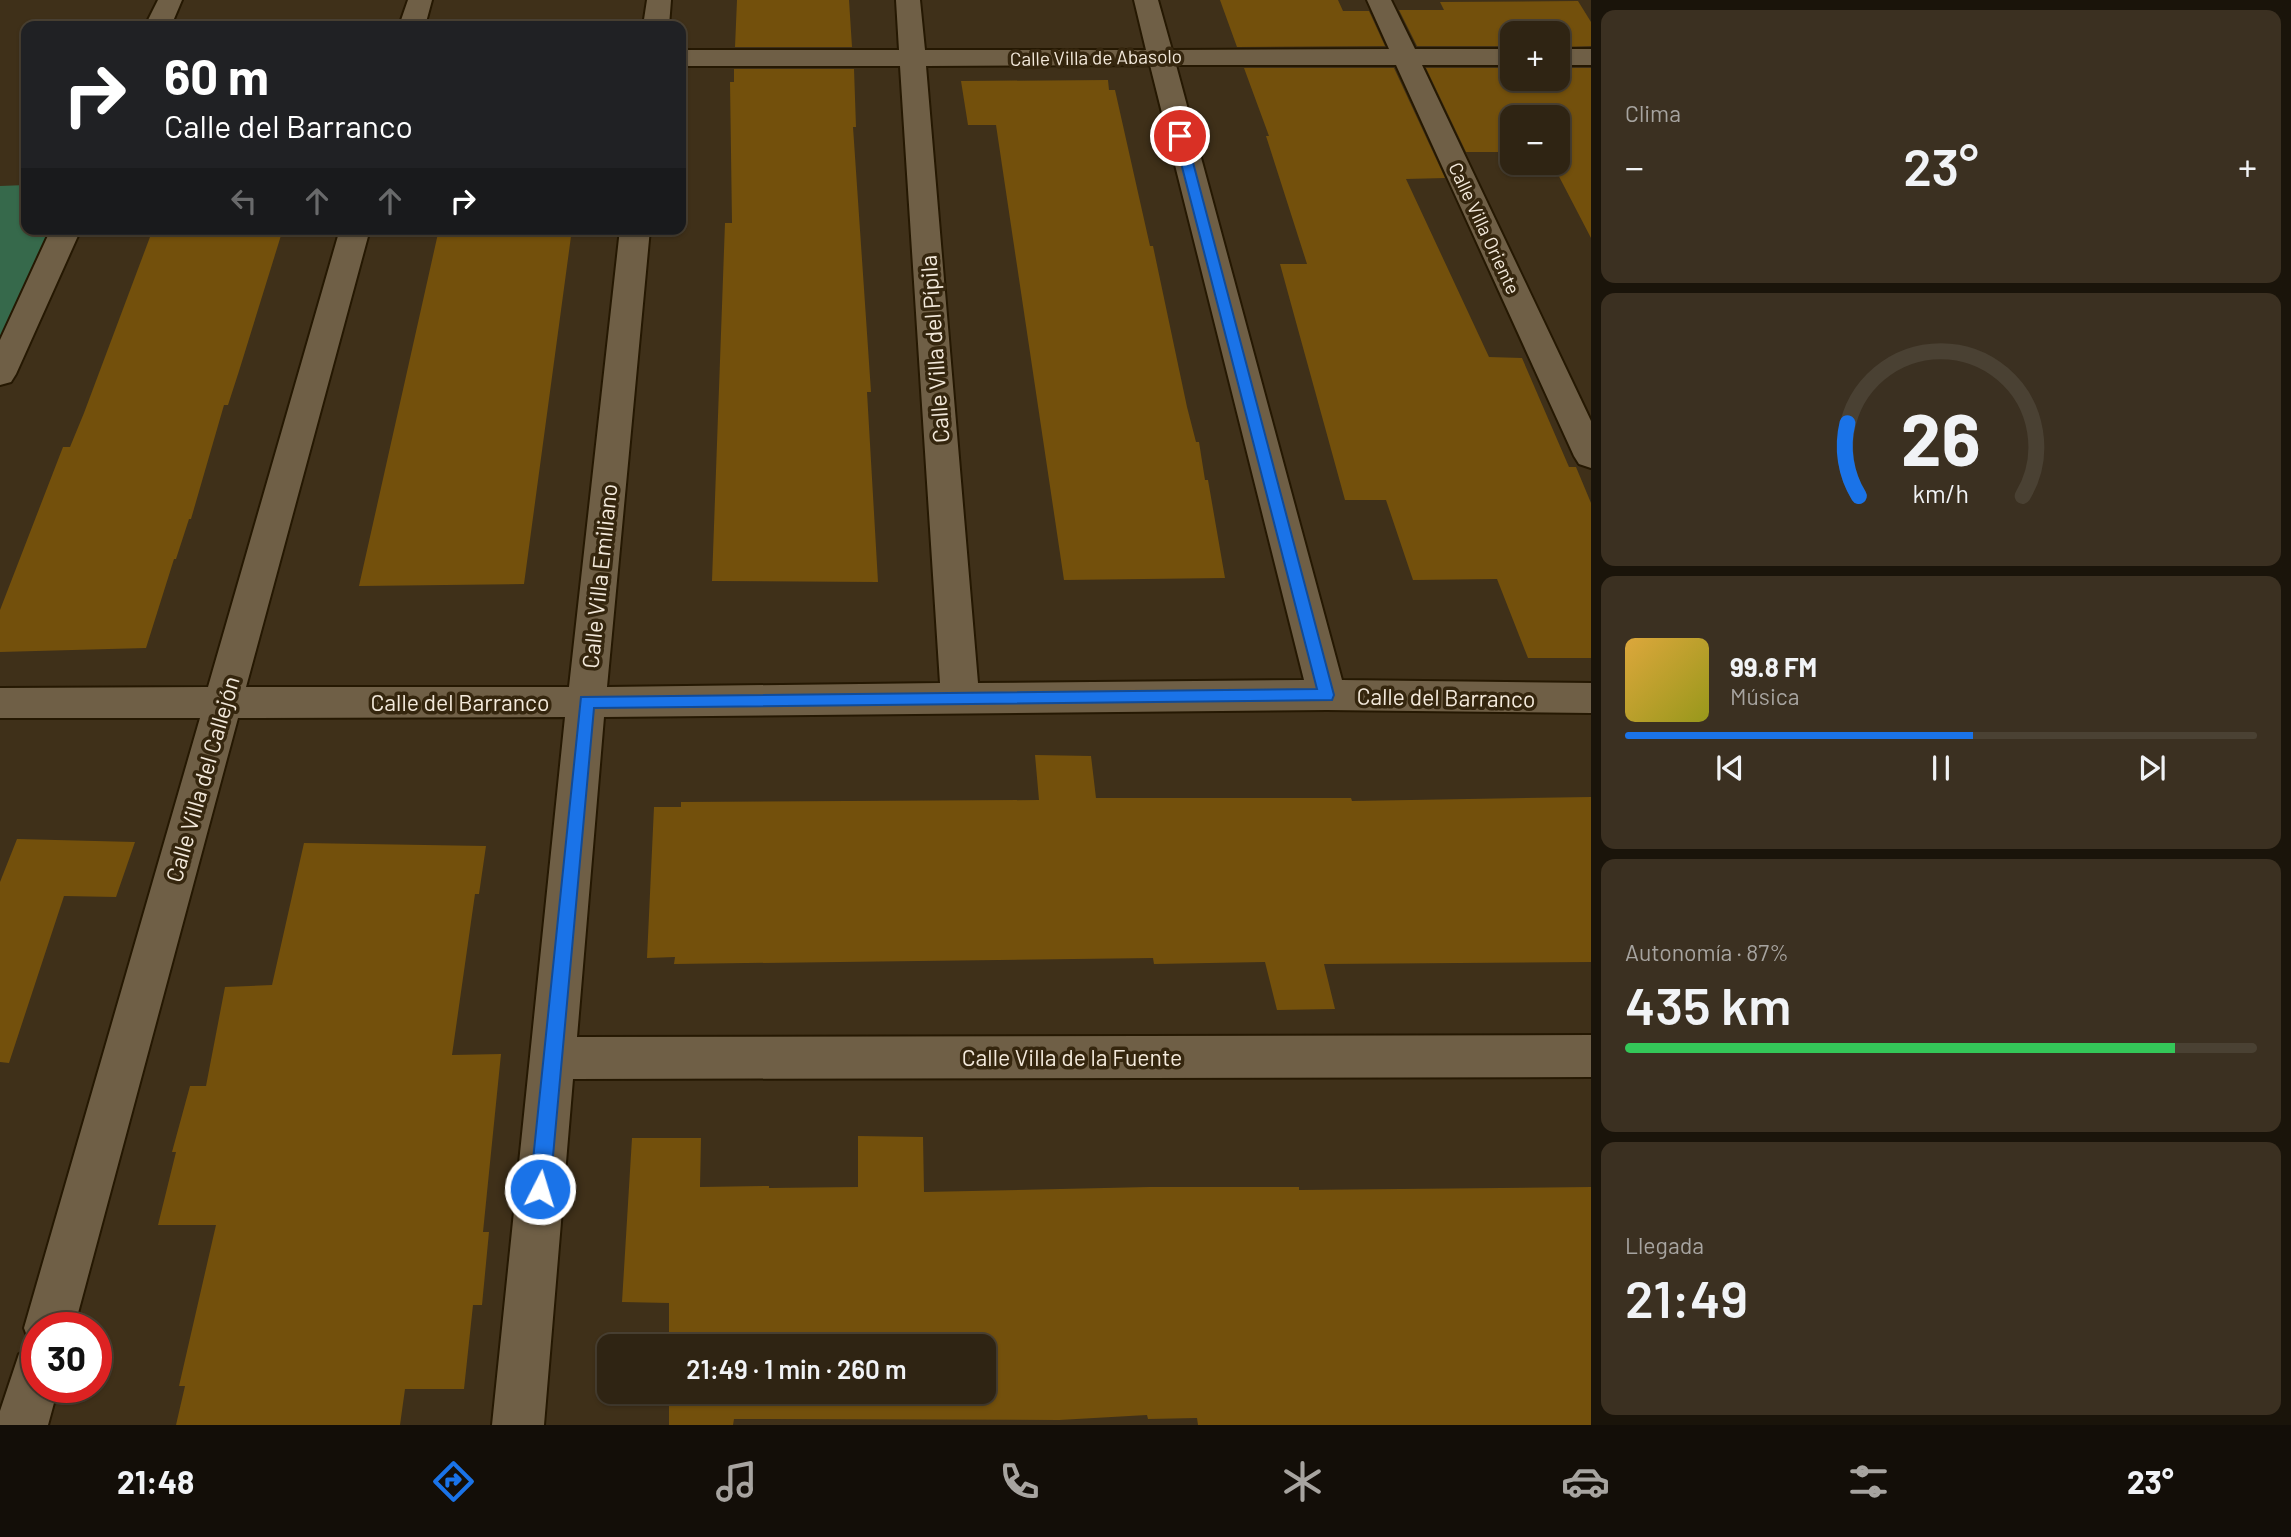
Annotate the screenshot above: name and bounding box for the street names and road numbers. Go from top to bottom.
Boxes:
street label: Calle Villa de Abasolo [1010,44,1182,70]
street label: Calle Villa Oriente [1444,158,1526,298]
street label: Calle Villa del Pípila [913,254,955,444]
street label: Calle Villa Emiliano [575,482,623,670]
street label: Calle Villa del Callejón [159,673,245,885]
street label: Calle del Barranco [1356,681,1536,713]
street label: Calle del Barranco [371,688,549,716]
street label: Calle Villa de la Fuente [962,1043,1182,1071]

